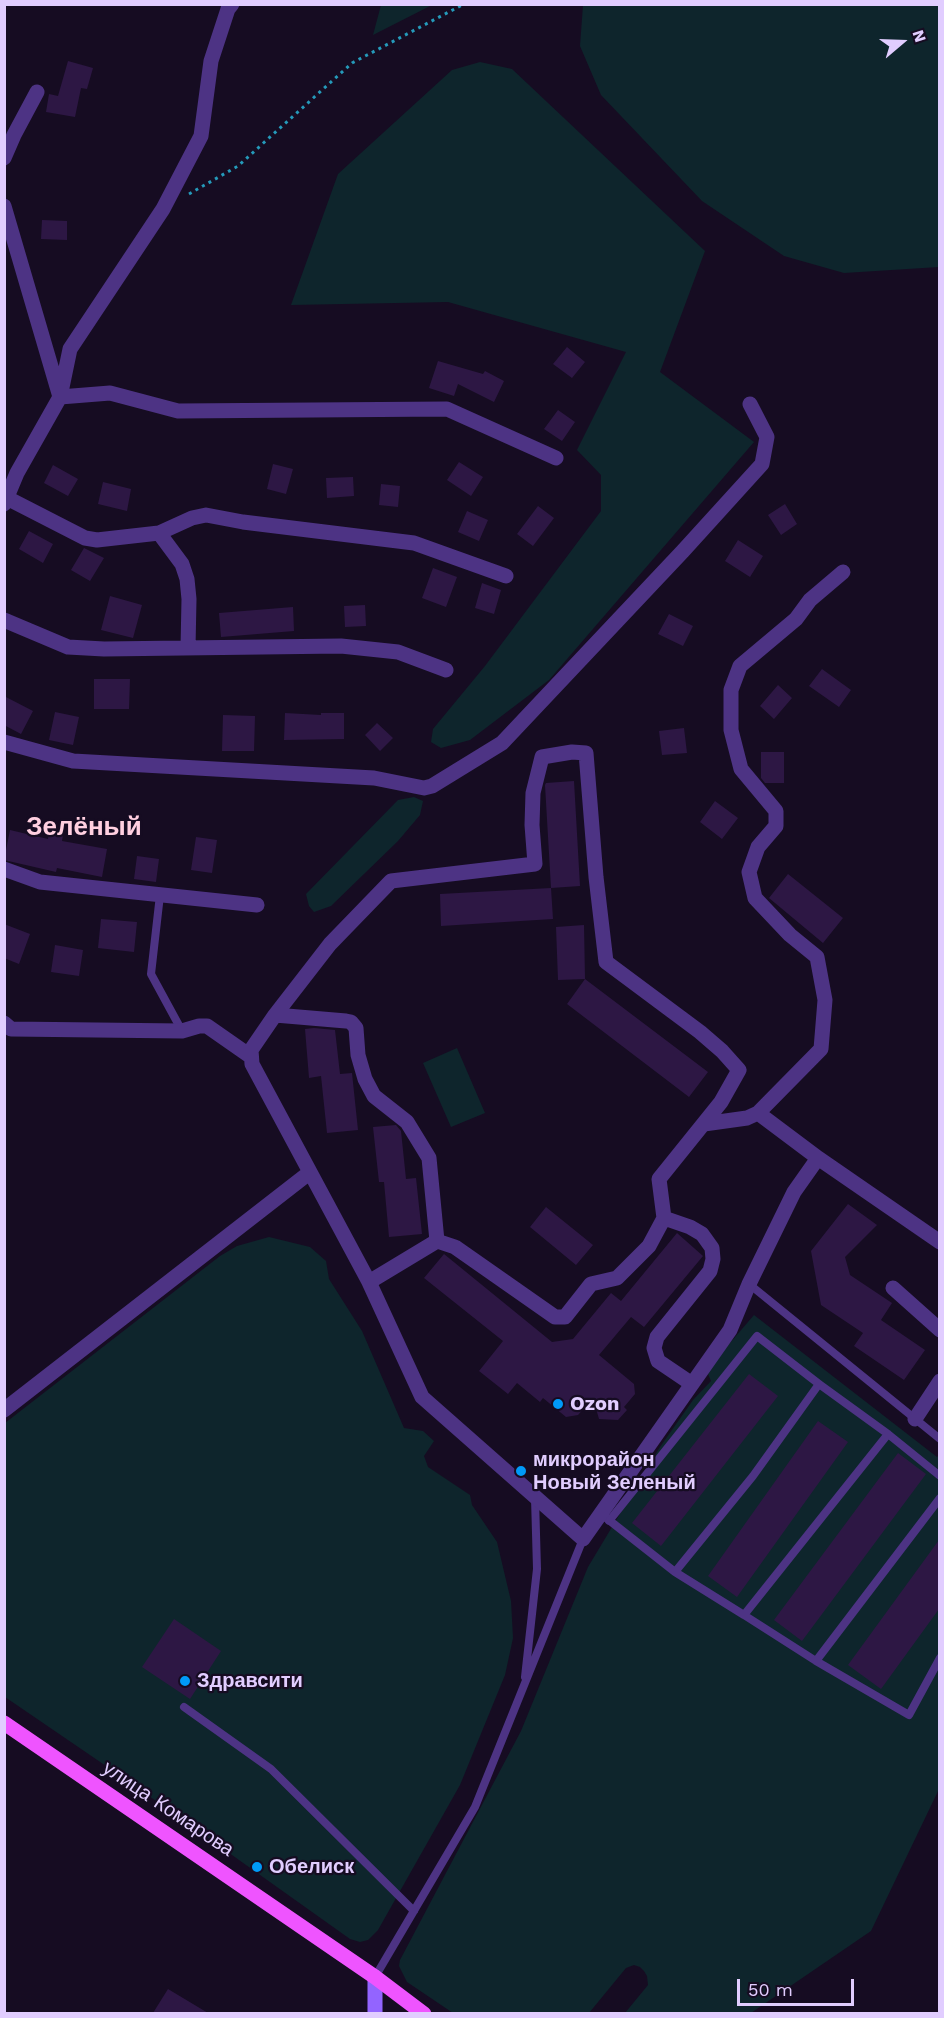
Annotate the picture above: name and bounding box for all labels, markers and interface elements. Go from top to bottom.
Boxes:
north arrow [872,12,932,72]
text: N [909,27,930,45]
district label: Зелёный [26,811,142,843]
place label: Ozon [570,1392,619,1416]
marker: Ozon [551,1397,565,1411]
place label: микрорайон Новый Зеленый [533,1448,696,1495]
marker: микрорайон Новый Зеленый [514,1464,528,1478]
place label: Здравсити [197,1669,303,1693]
marker: Здравсити [178,1674,192,1688]
street label: улица Комарова [98,1756,238,1862]
place label: Обелиск [269,1855,354,1879]
marker: Обелиск [250,1860,264,1874]
scale bar [740,1967,857,2005]
text: 50 m [748,1979,793,2000]

